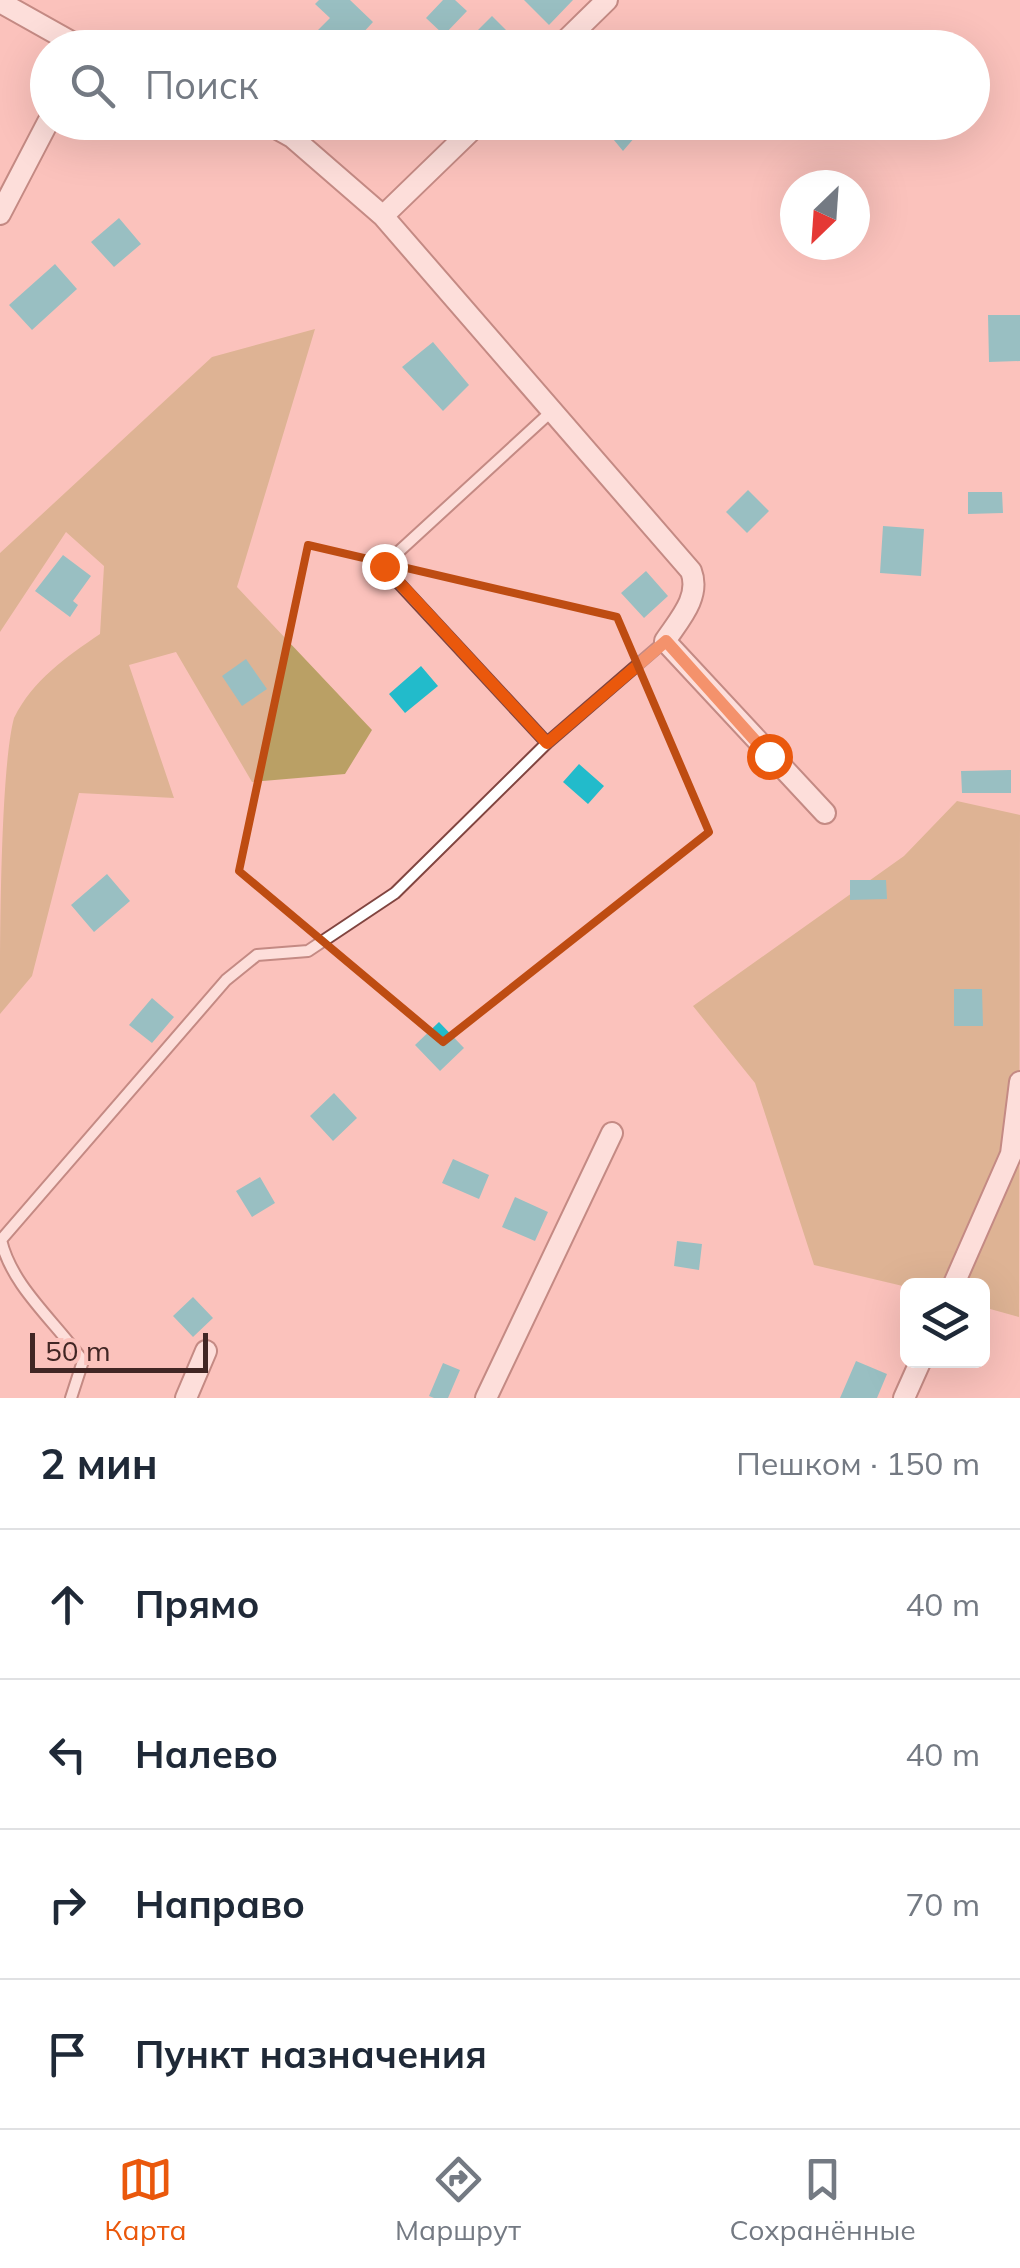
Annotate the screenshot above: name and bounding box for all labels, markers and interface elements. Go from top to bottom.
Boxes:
search box [30,30,990,140]
icon: search [65,58,120,113]
text: Поиск [145,61,258,109]
north arrow [780,170,870,260]
route end [362,544,408,590]
route start [747,734,793,780]
map controls [900,1278,990,1368]
button: layers [900,1278,990,1368]
scale bar [30,1328,208,1372]
text: 50 m [45,1333,111,1368]
text: 2 мин [40,1437,158,1490]
text: Пешком · 150 m [736,1443,980,1483]
icon: ahead [40,1577,95,1632]
text: Прямо [135,1580,260,1628]
text: 40 m [905,1584,980,1624]
icon: left [40,1727,95,1782]
text: Налево [135,1730,278,1778]
text: 40 m [905,1734,980,1774]
icon: right [40,1877,95,1932]
text: Направо [135,1880,305,1928]
text: 70 m [905,1884,980,1924]
icon: arrive [40,2027,95,2082]
text: Пункт назначения [135,2030,487,2078]
tab: Карта [104,2152,187,2247]
tab: Маршрут [395,2152,521,2247]
tab: Сохранённые [729,2152,916,2247]

